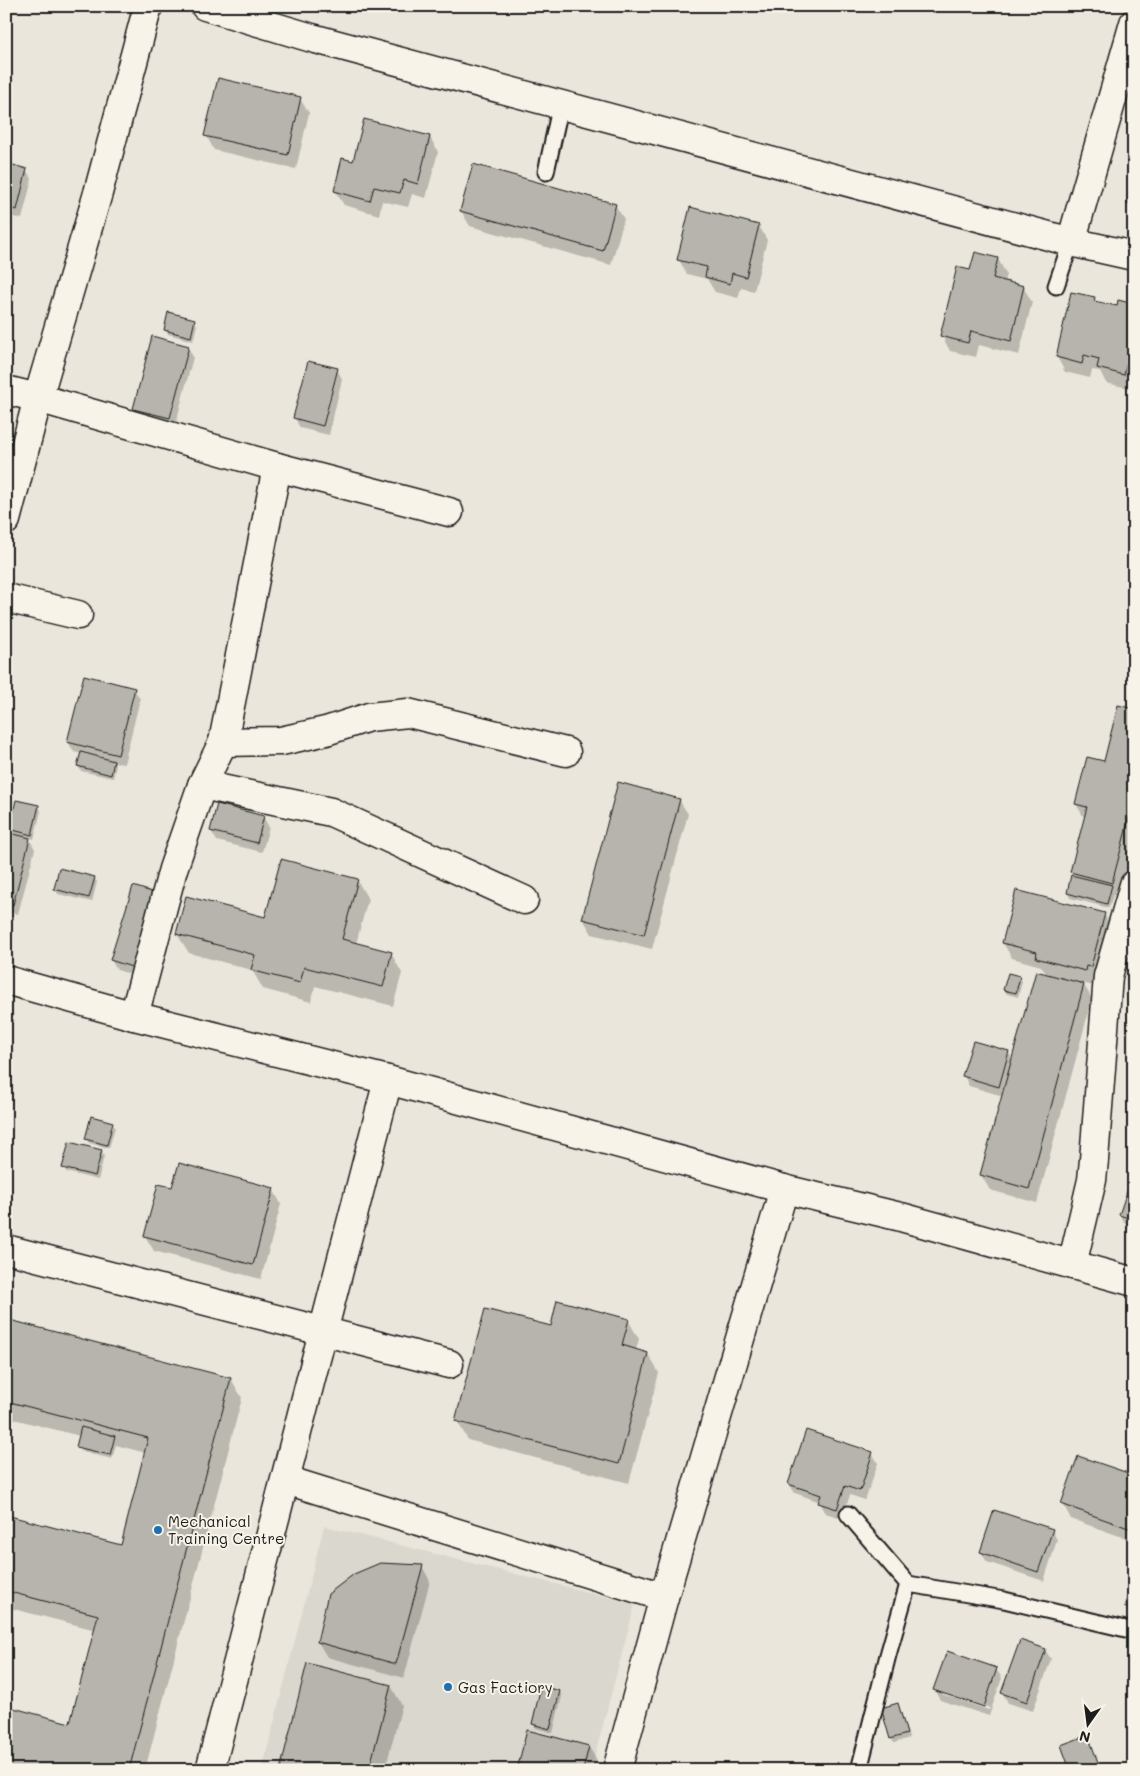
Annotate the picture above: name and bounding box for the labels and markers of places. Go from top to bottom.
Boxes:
place label: Mechanical Training Centre [168,1511,284,1548]
marker: Mechanical Training Centre [152,1524,164,1536]
place label: Gas Factiory [458,1677,553,1697]
marker: Gas Factiory [442,1681,454,1693]

